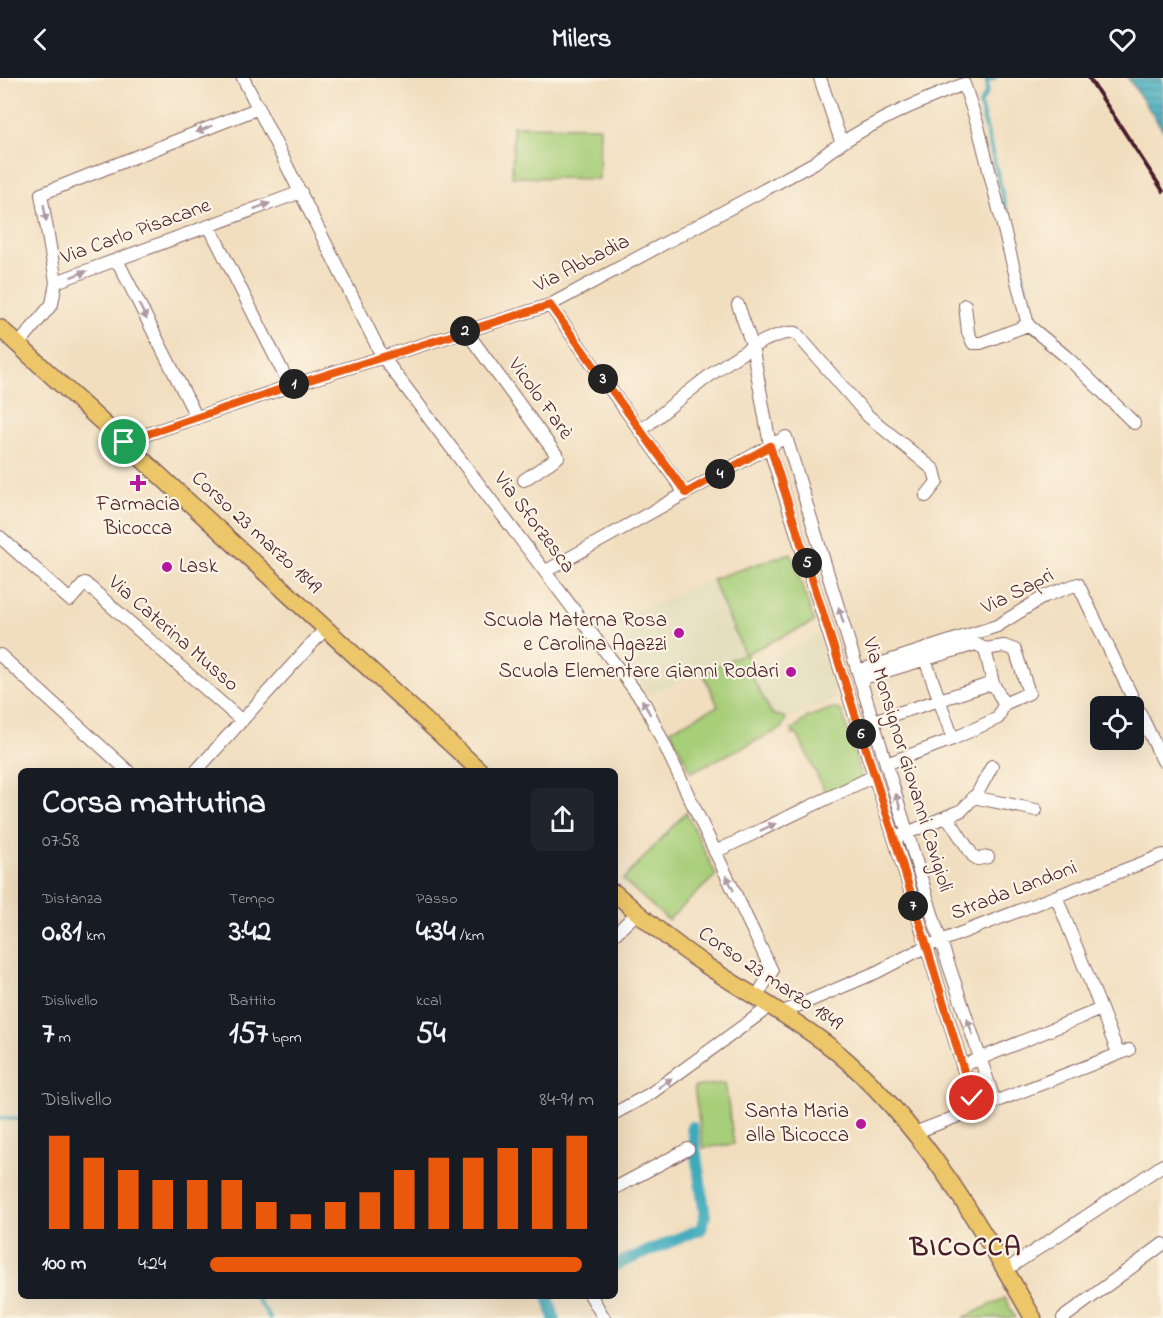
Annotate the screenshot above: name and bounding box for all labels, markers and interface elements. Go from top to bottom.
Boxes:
text: Milers [552,20,612,59]
icon: back [24,23,57,56]
icon: heart [1106,23,1139,56]
one-way arrow [195,124,213,134]
street label: Via Carlo Pisacane [56,191,216,273]
one-way arrow [253,201,271,211]
one-way arrow [40,204,49,223]
street label: Via Abbadia [528,227,635,301]
one-way arrow [70,268,88,278]
one-way arrow [138,304,148,321]
pin: 2 [450,316,480,346]
text: 2 [461,319,469,343]
street label: Vicolo Farè [499,351,580,447]
pin: 3 [588,364,618,394]
text: 3 [600,367,606,391]
pin: 1 [279,369,309,399]
text: 1 [291,372,297,396]
pin [98,416,149,467]
icon: arrive [107,425,140,458]
pin: 4 [705,459,735,489]
text: 4 [717,462,723,486]
street label: Corso 23 marzo 1849 [184,464,328,602]
street label: Via Sforzesca [485,465,582,580]
marker: Farmacia Bicocca [131,476,145,490]
place label: Farmacia Bicocca [95,490,180,544]
pin: 5 [792,548,822,578]
text: 5 [802,551,812,575]
place label: Lask [179,552,219,582]
marker: Lask [160,560,174,574]
street label: Via Sapri [976,561,1059,623]
street label: Via Caterina Musso [100,568,245,699]
place label: Scuola Materna Rosa e Carolina Agazzi [483,606,667,662]
one-way arrow [835,606,845,624]
marker: Scuola Materna Rosa e Carolina Agazzi [672,626,686,640]
street label: Via Monsignor Giovanni Cavigioli [852,633,960,897]
place label: Scuola Elementare Gianni Rodari [499,657,779,687]
marker: Scuola Elementare Gianni Rodari [784,665,798,679]
map controls [1090,696,1144,750]
button: locate [1090,696,1144,750]
one-way arrow [641,699,651,716]
pin: 6 [846,719,876,749]
text: 6 [857,722,865,746]
text: Corsa mattutina [42,780,266,828]
button: share [531,788,594,851]
one-way arrow [893,792,902,810]
one-way arrow [760,822,777,831]
text: 07:58 [42,827,80,856]
street label: Strada Landoni [946,853,1082,929]
one-way arrow [726,875,735,892]
text: Distanza [42,887,102,911]
text: Tempo [229,887,275,911]
text: Passo [416,887,458,911]
pin: 7 [898,891,928,921]
text: 7 [910,894,916,918]
text: 0.81 [42,911,82,955]
text: 3:42 [229,911,271,955]
text: 4:34 [416,911,456,955]
street label: Corso 23 marzo 1849 [692,919,849,1039]
text: km [82,924,105,948]
text: /km [456,924,484,948]
text: Dislivello [42,989,98,1013]
text: Battito [229,989,276,1013]
text: kcal [416,989,441,1013]
text: 7 [42,1013,54,1057]
text: 157 [229,1013,268,1057]
text: 54 [416,1013,446,1057]
one-way arrow [964,1018,974,1036]
text: m [54,1026,71,1050]
text: bpm [268,1026,302,1050]
pin [946,1072,997,1123]
one-way arrow [656,1077,672,1089]
icon: check [955,1081,988,1114]
text: Dislivello [42,1086,112,1115]
text: 84–91 m [540,1086,594,1115]
place label: Santa Maria alla Bicocca [744,1097,849,1151]
marker: Santa Maria alla Bicocca [854,1117,868,1131]
district label: BICOCCA [908,1229,1022,1268]
text: 100 m [42,1250,86,1279]
text: 4:24 [138,1250,166,1279]

